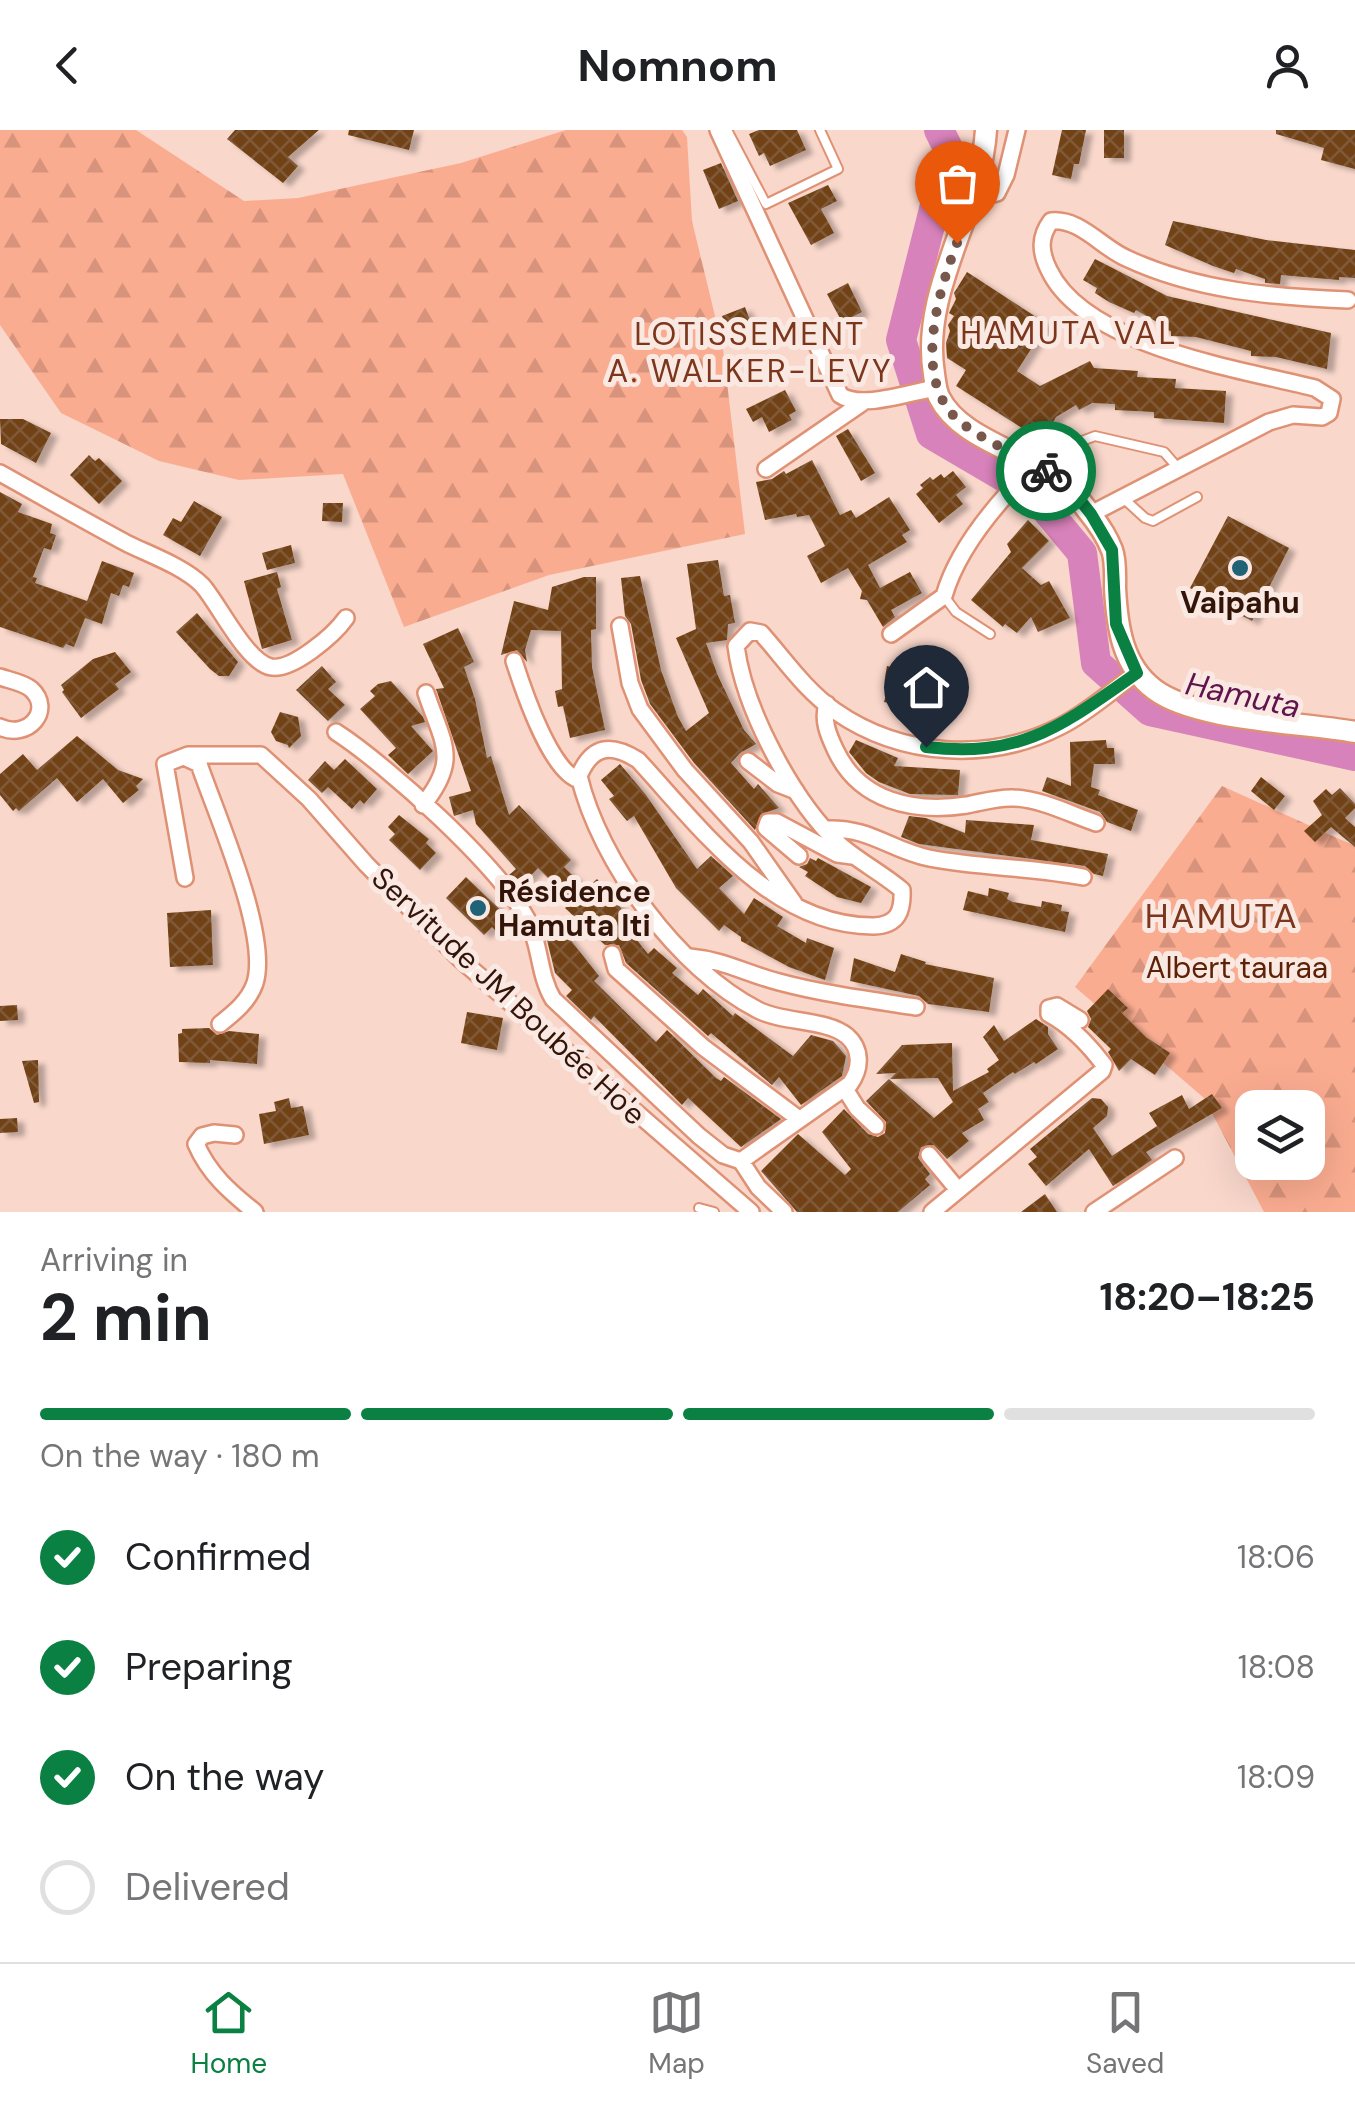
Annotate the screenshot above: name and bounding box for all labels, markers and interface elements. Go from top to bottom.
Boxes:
text: Nomnom [577,36,778,95]
icon: back [40,38,95,93]
icon: person [1260,38,1315,93]
pin [915,141,1000,244]
icon: bag [930,156,985,211]
district label: HAMUTA VAL [960,312,1178,354]
district label: LOTISSEMENT A. WALKER-LEVY [607,313,893,392]
courier [996,421,1096,521]
icon: bike [1019,444,1074,499]
marker: Vaipahu [1229,557,1251,579]
place label: Vaipahu [1180,583,1300,622]
pin [884,645,969,748]
icon: home [899,660,954,715]
water label: Hamuta [1182,662,1304,728]
street label: Servitude JM Boubée Ho'e [364,859,654,1133]
place label: Résidence Hamuta Iti [498,872,651,945]
district label: HAMUTA [1145,893,1299,939]
marker: Résidence Hamuta Iti [467,897,489,919]
park label: Albert tauraa [1146,948,1328,987]
map controls [1235,1090,1325,1180]
button: layers [1235,1090,1325,1180]
text: Arriving in [40,1239,188,1281]
text: 18:20–18:25 [1099,1272,1315,1322]
text: 2 min [40,1276,212,1360]
text: On the way · 180 m [40,1435,320,1477]
icon: check [40,1530,95,1585]
text: Confirmed [125,1532,311,1582]
text: 18:06 [1237,1536,1315,1578]
icon: check [40,1640,95,1695]
text: Preparing [125,1642,293,1692]
text: 18:08 [1238,1646,1315,1688]
icon: check [40,1750,95,1805]
text: On the way [125,1752,324,1802]
text: 18:09 [1237,1756,1315,1798]
text: Delivered [125,1862,290,1912]
tab: Home [191,1985,267,2082]
tab: Map [648,1985,705,2082]
tab: Saved [1086,1985,1164,2082]

